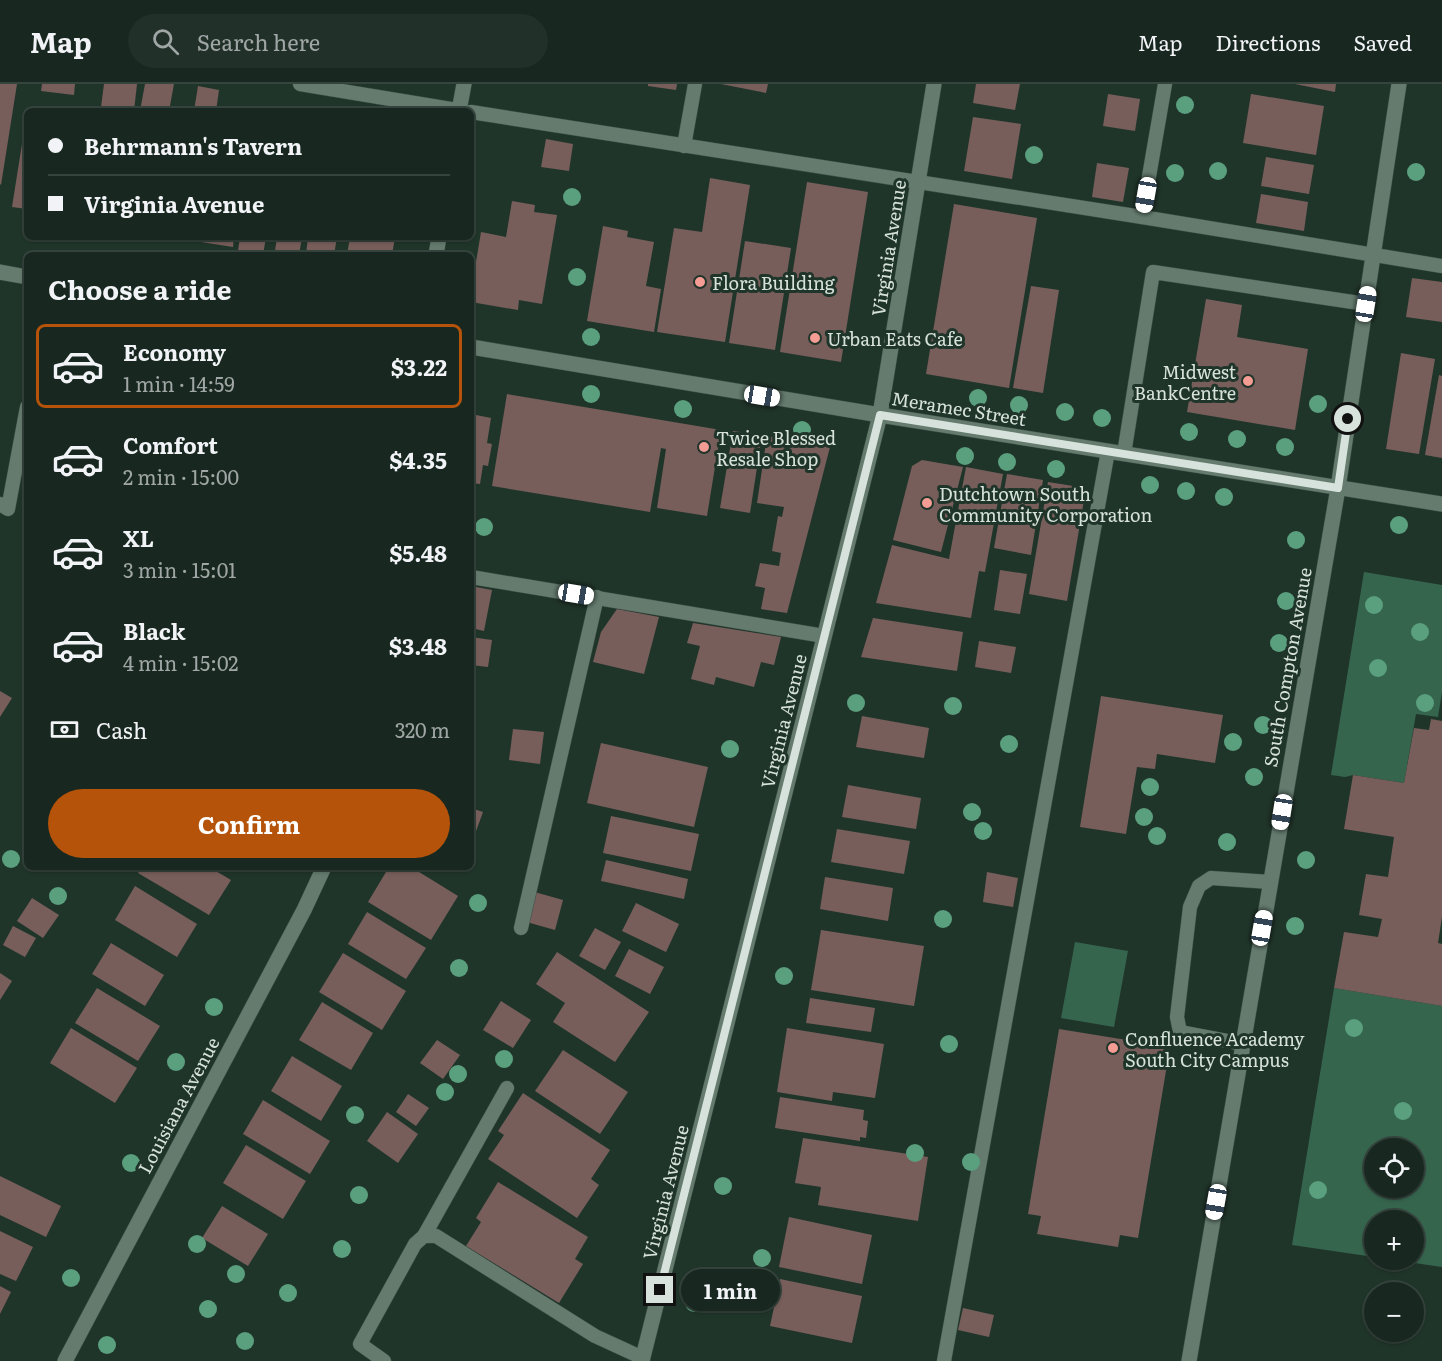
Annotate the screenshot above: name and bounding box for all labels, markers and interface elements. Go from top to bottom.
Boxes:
search box [128,14,548,68]
text: Map [30,20,92,62]
icon: search [149,25,182,58]
text: Search here [197,25,320,58]
text: Map [1138,26,1183,57]
text: Directions [1216,26,1321,57]
text: Saved [1354,26,1412,57]
text: Behrmann's Tavern [84,129,302,162]
car [1134,176,1158,214]
street label: Virginia Avenue [864,178,912,318]
text: Virginia Avenue [84,187,264,220]
text: Choose a ride [48,268,231,308]
place label: Flora Building [712,269,836,296]
marker: Flora Building [693,275,707,289]
car [1354,285,1378,323]
place label: Urban Eats Cafe [827,325,963,352]
marker: Urban Eats Cafe [808,331,822,345]
text: Economy [123,335,226,368]
icon: car [51,339,105,393]
text: $3.22 [391,350,447,383]
place label: Midwest BankCentre [1134,358,1237,406]
text: 1 min · 14:59 [123,368,235,398]
marker: Midwest BankCentre [1241,374,1255,388]
car [743,384,781,408]
street label: Meramec Street [890,384,1029,432]
route start [1334,405,1361,432]
place label: Twice Blessed Resale Shop [716,424,836,472]
text: Comfort [123,428,218,461]
icon: car [51,432,105,486]
marker: Twice Blessed Resale Shop [697,440,711,454]
text: $4.35 [389,443,447,476]
text: 2 min · 15:00 [123,461,239,491]
place label: Dutchtown South Community Corporation [939,480,1152,528]
marker: Dutchtown South Community Corporation [920,496,934,510]
text: XL [123,521,154,554]
icon: car [51,525,105,579]
text: $5.48 [389,536,447,569]
text: 3 min · 15:01 [123,554,236,584]
street label: South Compton Avenue [1256,565,1318,769]
car [557,582,595,606]
text: Black [123,614,185,647]
icon: car [51,618,105,672]
text: $3.48 [389,629,447,662]
text: 4 min · 15:02 [123,647,238,677]
street label: Virginia Avenue [753,651,813,791]
icon: cash [48,713,81,746]
text: Cash [96,713,147,746]
text: 320 m [395,714,450,744]
button: Confirm [48,789,450,858]
car [1270,793,1294,831]
car [1250,909,1274,947]
place label: Confluence Academy South City Campus [1125,1025,1305,1073]
street label: Louisiana Avenue [131,1032,225,1178]
marker: Confluence Academy South City Campus [1106,1041,1120,1055]
street label: Virginia Avenue [635,1122,695,1262]
map controls [1364,1138,1424,1342]
button: locate [1364,1138,1424,1198]
car [1204,1183,1228,1221]
button: + [1364,1210,1424,1270]
callout: 1 min [681,1269,780,1311]
text: 1 min [704,1275,757,1305]
route end [646,1276,673,1303]
button: − [1364,1282,1424,1342]

